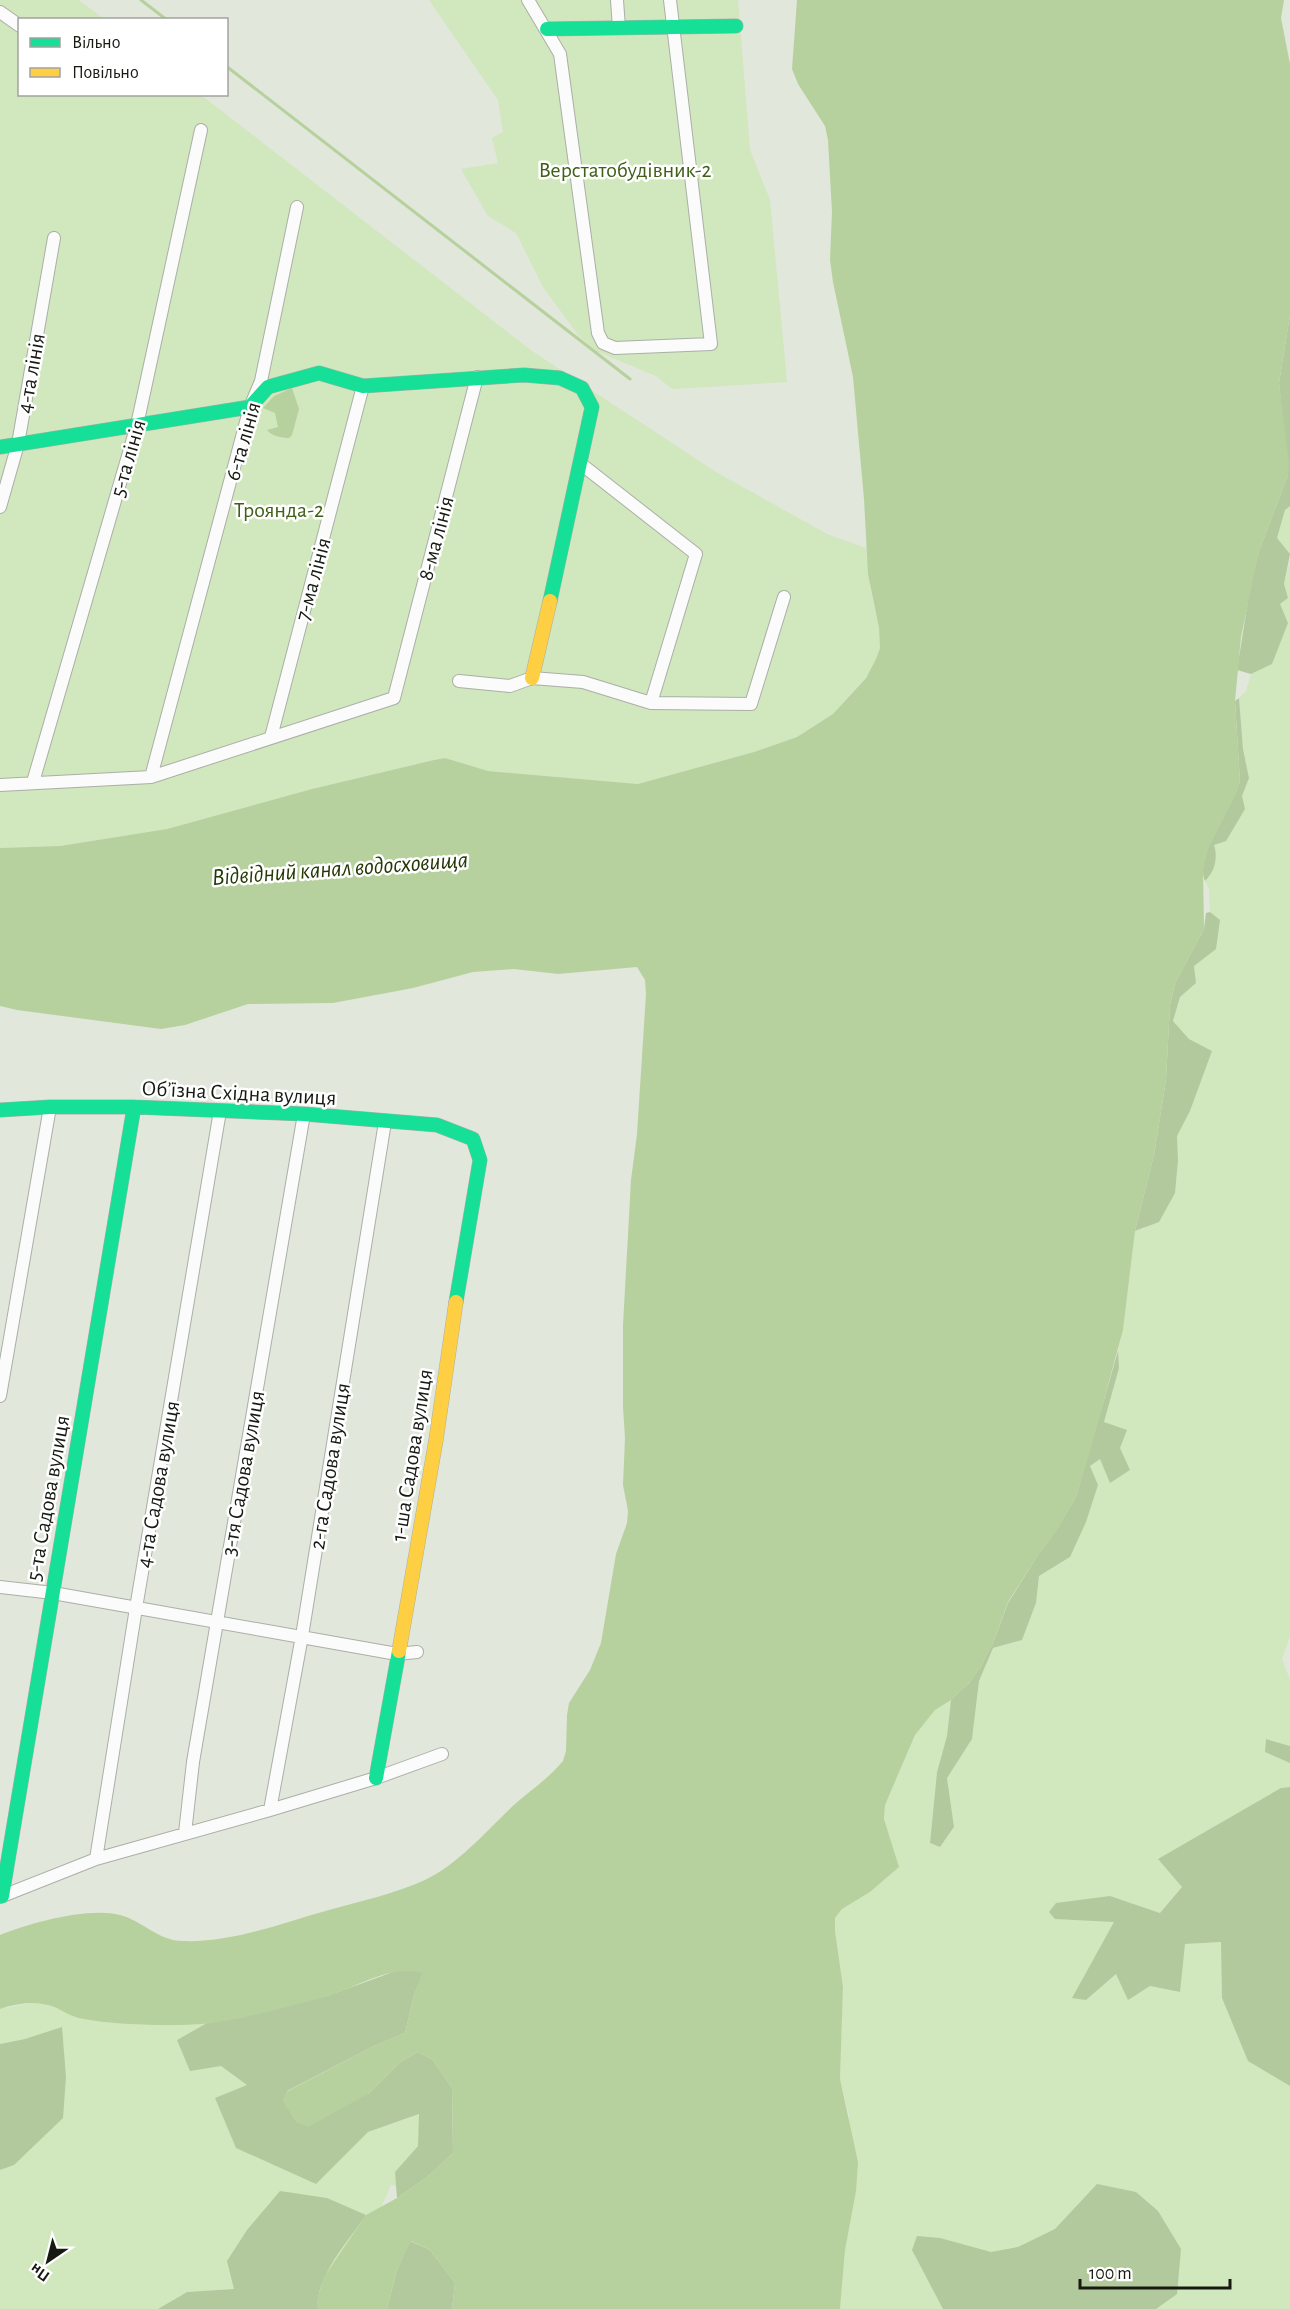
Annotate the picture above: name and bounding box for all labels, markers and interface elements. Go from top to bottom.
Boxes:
legend [18,18,228,96]
text: Вільно [72,34,120,52]
text: Повільно [72,64,139,82]
park label: Верстатобудівник-2 [538,159,712,181]
street label: 4-та лінія [13,331,49,415]
street label: 6-та лінія [221,399,265,483]
street label: 5-та лінія [106,417,150,500]
street label: 8-ма лінія [414,494,458,583]
park label: Троянда-2 [234,499,324,521]
street label: 7-ма лінія [291,535,335,623]
water label: Відвідний канал водосховища [211,848,469,890]
street label: Обʼїзна Східна вулиця [141,1077,337,1109]
street label: 1-ша Садова вулиця [388,1368,436,1543]
street label: 2-га Садова вулиця [306,1381,354,1551]
street label: 3-тя Садова вулиця [218,1389,268,1558]
street label: 4-та Садова вулиця [132,1399,184,1569]
street label: 5-та Садова вулиця [23,1414,73,1583]
north arrow [18,2231,78,2291]
scale bar [1080,2252,1230,2290]
text: Пн [27,2260,53,2285]
text: 100 m [1089,2265,1132,2283]

